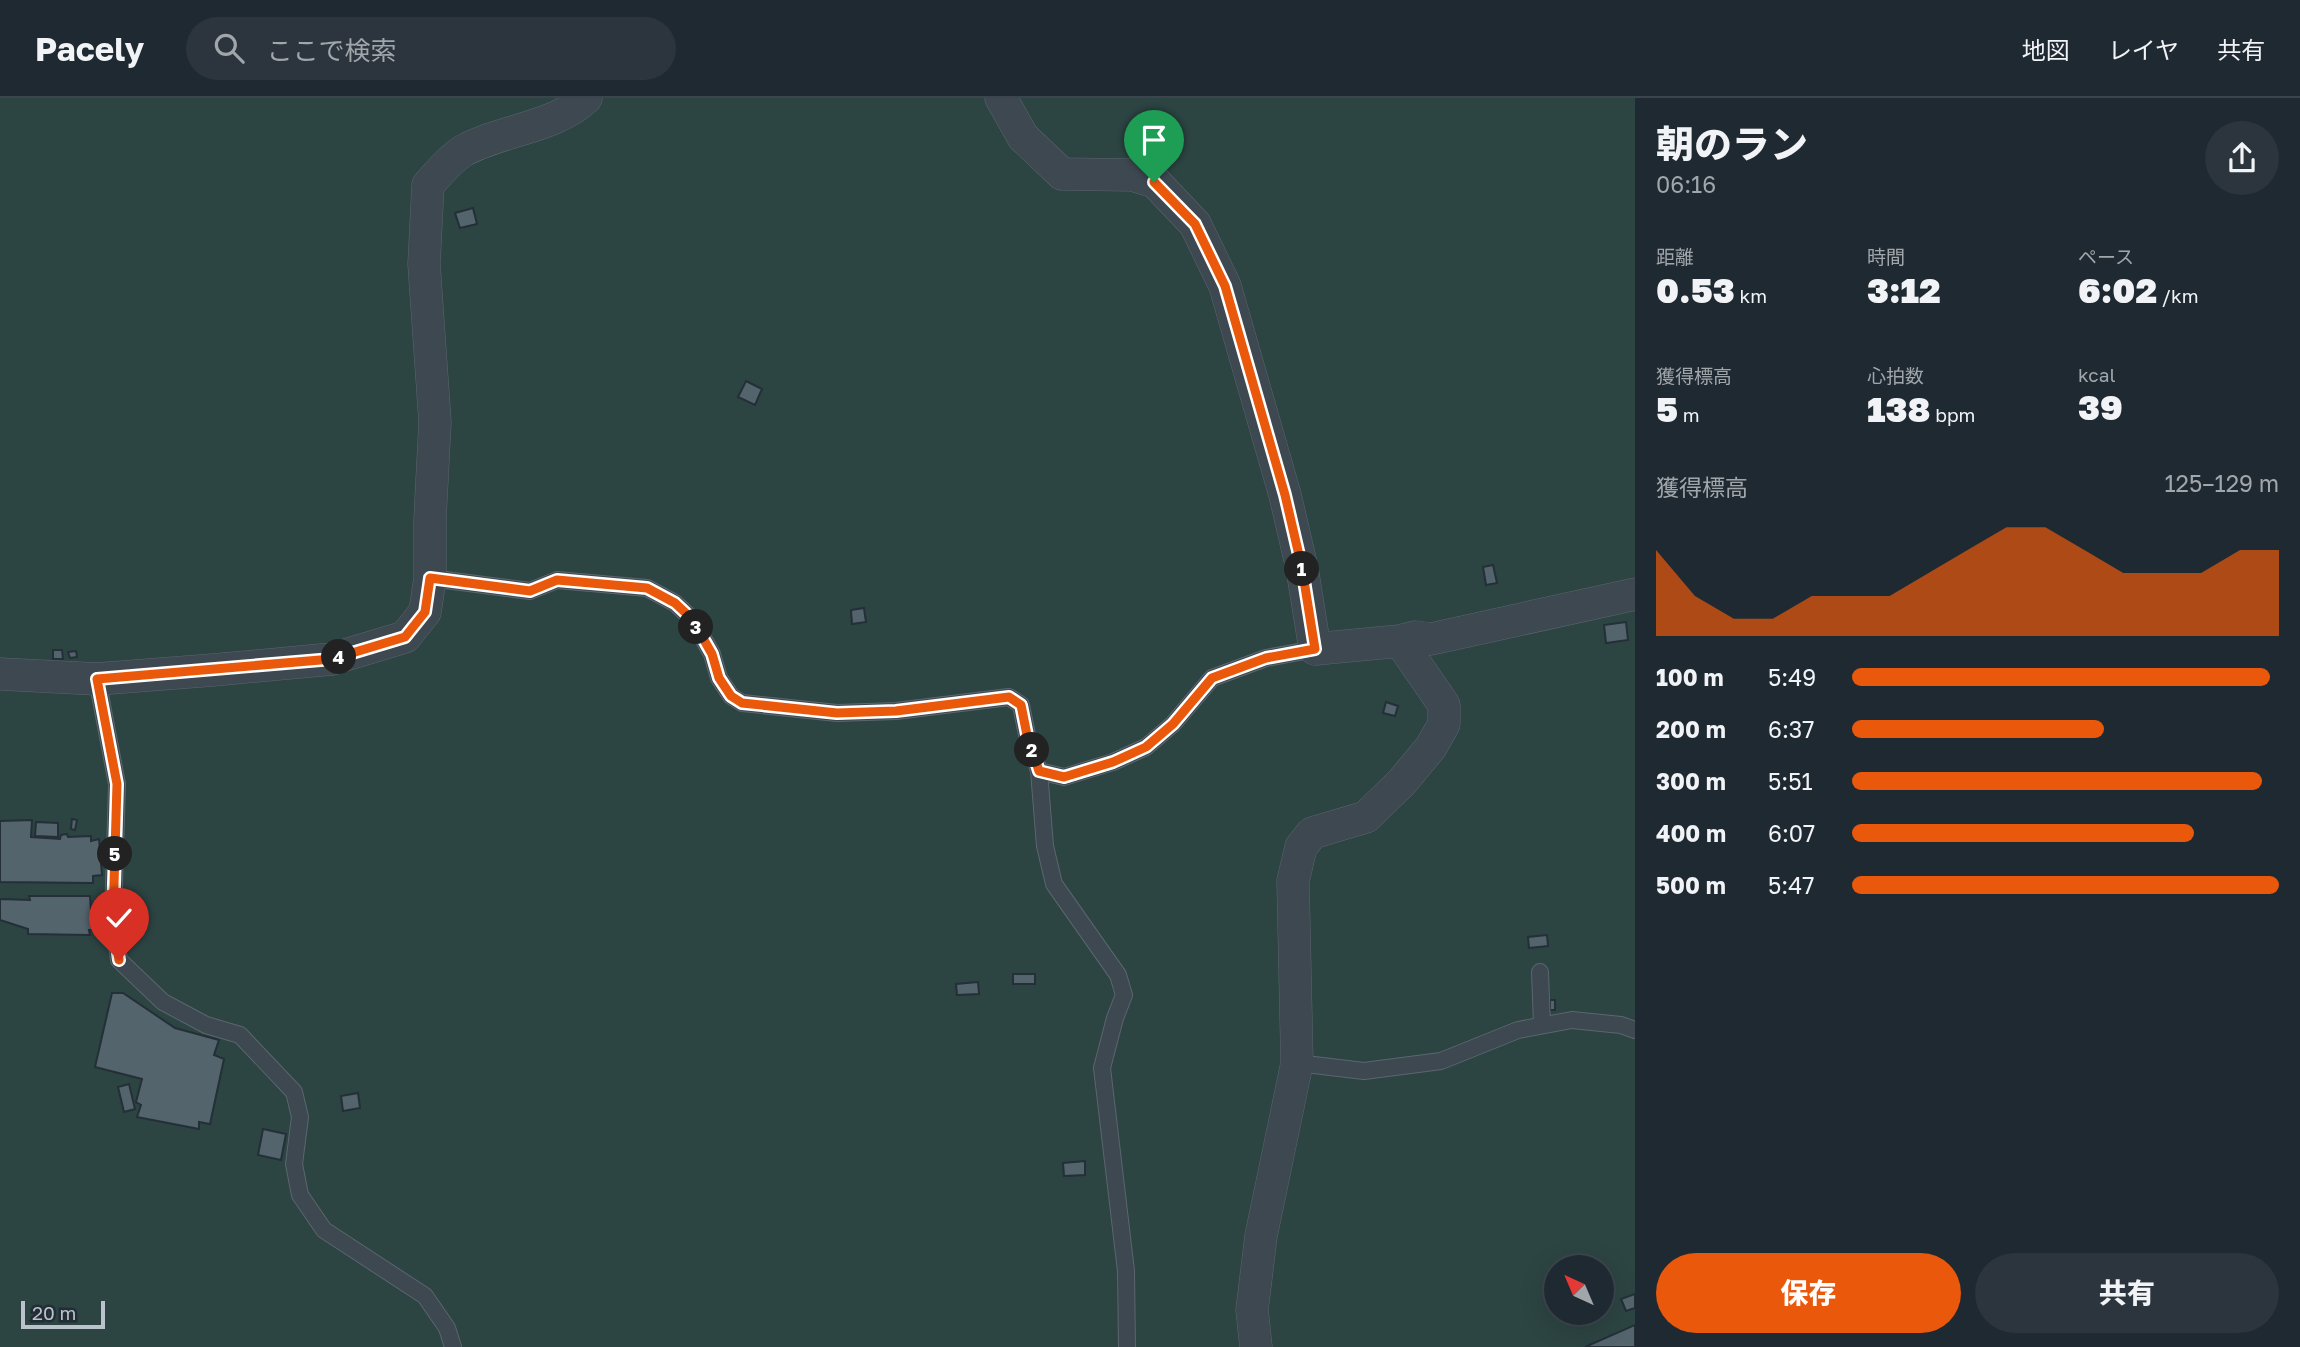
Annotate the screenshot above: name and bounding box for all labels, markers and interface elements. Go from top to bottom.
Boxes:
search box [186,17,676,80]
text: Pacely [35,29,144,68]
icon: search [210,29,248,67]
text: ここで検索 [266,35,396,66]
text: 地図 [2022,35,2070,64]
text: レイヤ [2108,35,2179,64]
text: 共有 [2217,35,2265,64]
pin [1124,110,1184,182]
icon: arrive [1135,121,1173,159]
text: 朝のラン [1656,121,1808,166]
button: share [2205,121,2279,195]
text: 06:16 [1656,170,1716,198]
text: 距離 [1656,245,1694,268]
text: 時間 [1867,245,1905,268]
text: ペース [2078,245,2134,268]
text: 0.53 [1656,269,1735,311]
text: 3:12 [1867,269,1941,311]
text: 6:02 [2078,269,2157,311]
text: km [1735,284,1767,307]
text: /km [2157,284,2199,307]
text: kcal [2078,363,2116,386]
text: 獲得標高 [1656,364,1732,387]
text: 心拍数 [1867,364,1924,387]
text: 39 [2078,386,2123,428]
text: 5 [1656,388,1678,430]
text: 138 [1867,388,1930,430]
text: m [1678,403,1700,426]
text: bpm [1930,403,1975,426]
text: 125–129 m [2164,469,2279,497]
text: 獲得標高 [1656,473,1748,501]
pin: 1 [1284,552,1320,587]
text: 1 [1297,557,1306,580]
pin: 3 [678,610,714,644]
text: 3 [690,615,701,638]
pin: 4 [322,640,356,674]
text: 4 [333,645,344,668]
text: 100 m [1656,663,1724,691]
text: 5:49 [1768,663,1816,691]
text: 200 m [1656,715,1726,743]
text: 6:37 [1768,715,1814,743]
pin: 2 [1014,732,1050,768]
text: 2 [1026,738,1037,761]
text: 300 m [1656,767,1726,795]
text: 5:51 [1768,767,1813,795]
text: 400 m [1656,819,1726,847]
text: 6:07 [1768,819,1815,847]
pin: 5 [97,836,132,872]
text: 5 [109,842,120,865]
text: 500 m [1656,871,1726,899]
text: 5:47 [1768,871,1814,899]
pin [89,888,149,960]
icon: check [100,899,138,937]
button: 保存 [1656,1253,1961,1333]
button: 共有 [1975,1253,2279,1333]
north arrow [1544,1255,1614,1325]
map controls [1544,1255,1614,1325]
scale bar [21,1298,105,1330]
text: 20 m [32,1301,76,1324]

